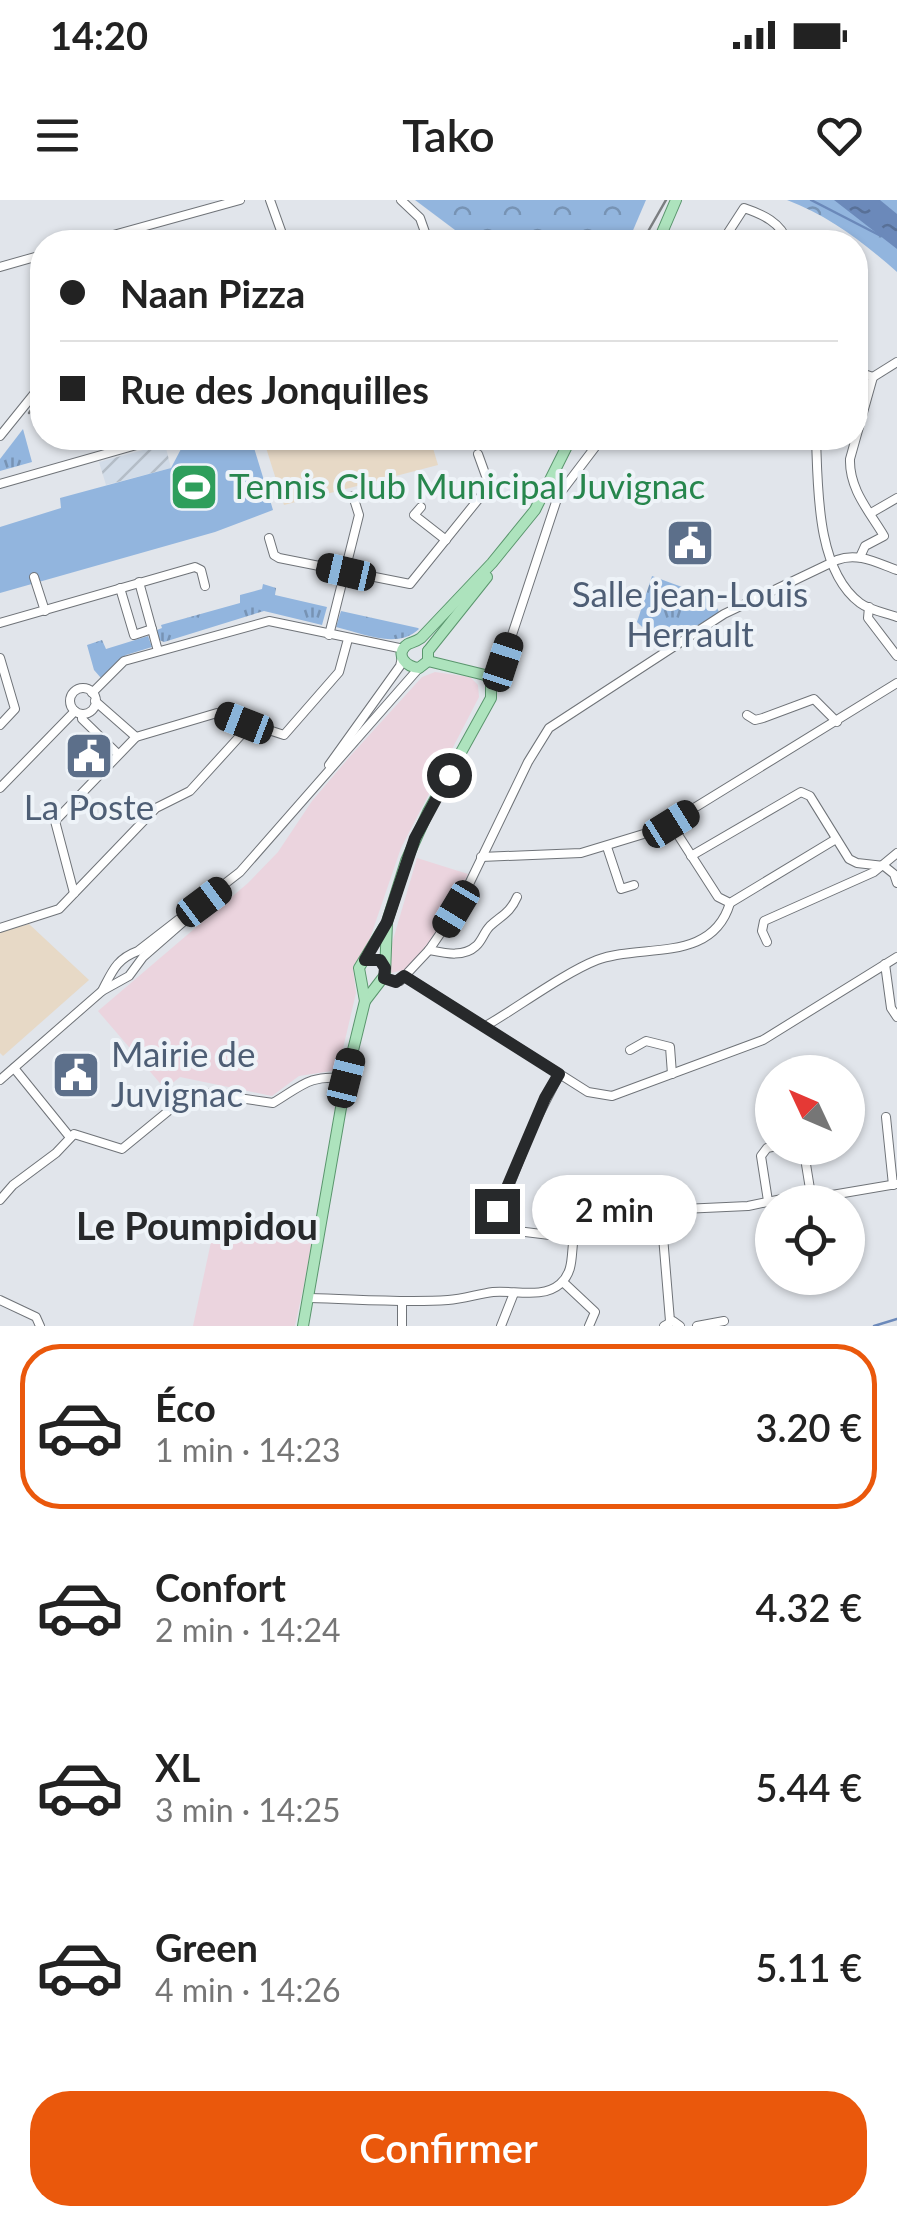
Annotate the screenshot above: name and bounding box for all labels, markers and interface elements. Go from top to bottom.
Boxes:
text: 14:20 [50,12,148,58]
icon: menu [30,108,85,163]
text: Tako [402,108,495,162]
icon: heart [812,108,867,163]
text: Naan Pizza [120,270,305,316]
text: Rue des Jonquilles [120,366,429,412]
sports icon: Tennis Club Municipal Juvignac [168,461,220,513]
place label: Tennis Club Municipal Juvignac [229,464,705,506]
public building icon: Salle jean-Louis Herrault [664,517,716,569]
car [313,551,379,593]
place label: Salle jean-Louis Herrault [572,572,808,654]
car [479,629,527,695]
car [211,698,277,748]
public building icon: La Poste [63,730,115,782]
route start [427,753,472,798]
place label: La Poste [24,785,154,827]
car [638,795,704,853]
car [171,872,237,932]
car [428,876,484,942]
place label: Mairie de Juvignac [111,1032,255,1114]
car [324,1045,368,1111]
public building icon: Mairie de Juvignac [50,1049,102,1101]
north arrow [755,1055,865,1165]
map controls [755,1055,865,1295]
callout: 2 min [532,1176,697,1246]
button: locate [755,1185,865,1295]
route end [475,1189,520,1234]
text: 2 min [575,1190,654,1229]
district label: Le Poumpidou [76,1202,318,1248]
icon: car [35,1382,125,1472]
text: Éco [155,1384,216,1430]
text: 3.20 € [755,1404,862,1450]
text: 1 min · 14:23 [155,1430,341,1469]
icon: car [35,1562,125,1652]
text: Confort [155,1564,286,1610]
text: 4.32 € [755,1584,862,1630]
text: 2 min · 14:24 [155,1610,341,1649]
icon: car [35,1742,125,1832]
text: XL [155,1744,200,1790]
text: 5.44 € [755,1764,862,1810]
text: 3 min · 14:25 [155,1790,341,1829]
icon: car [35,1922,125,2012]
text: Green [155,1924,258,1970]
text: 5.11 € [755,1944,862,1990]
text: 4 min · 14:26 [155,1970,341,2009]
button: Confirmer [30,2091,867,2206]

